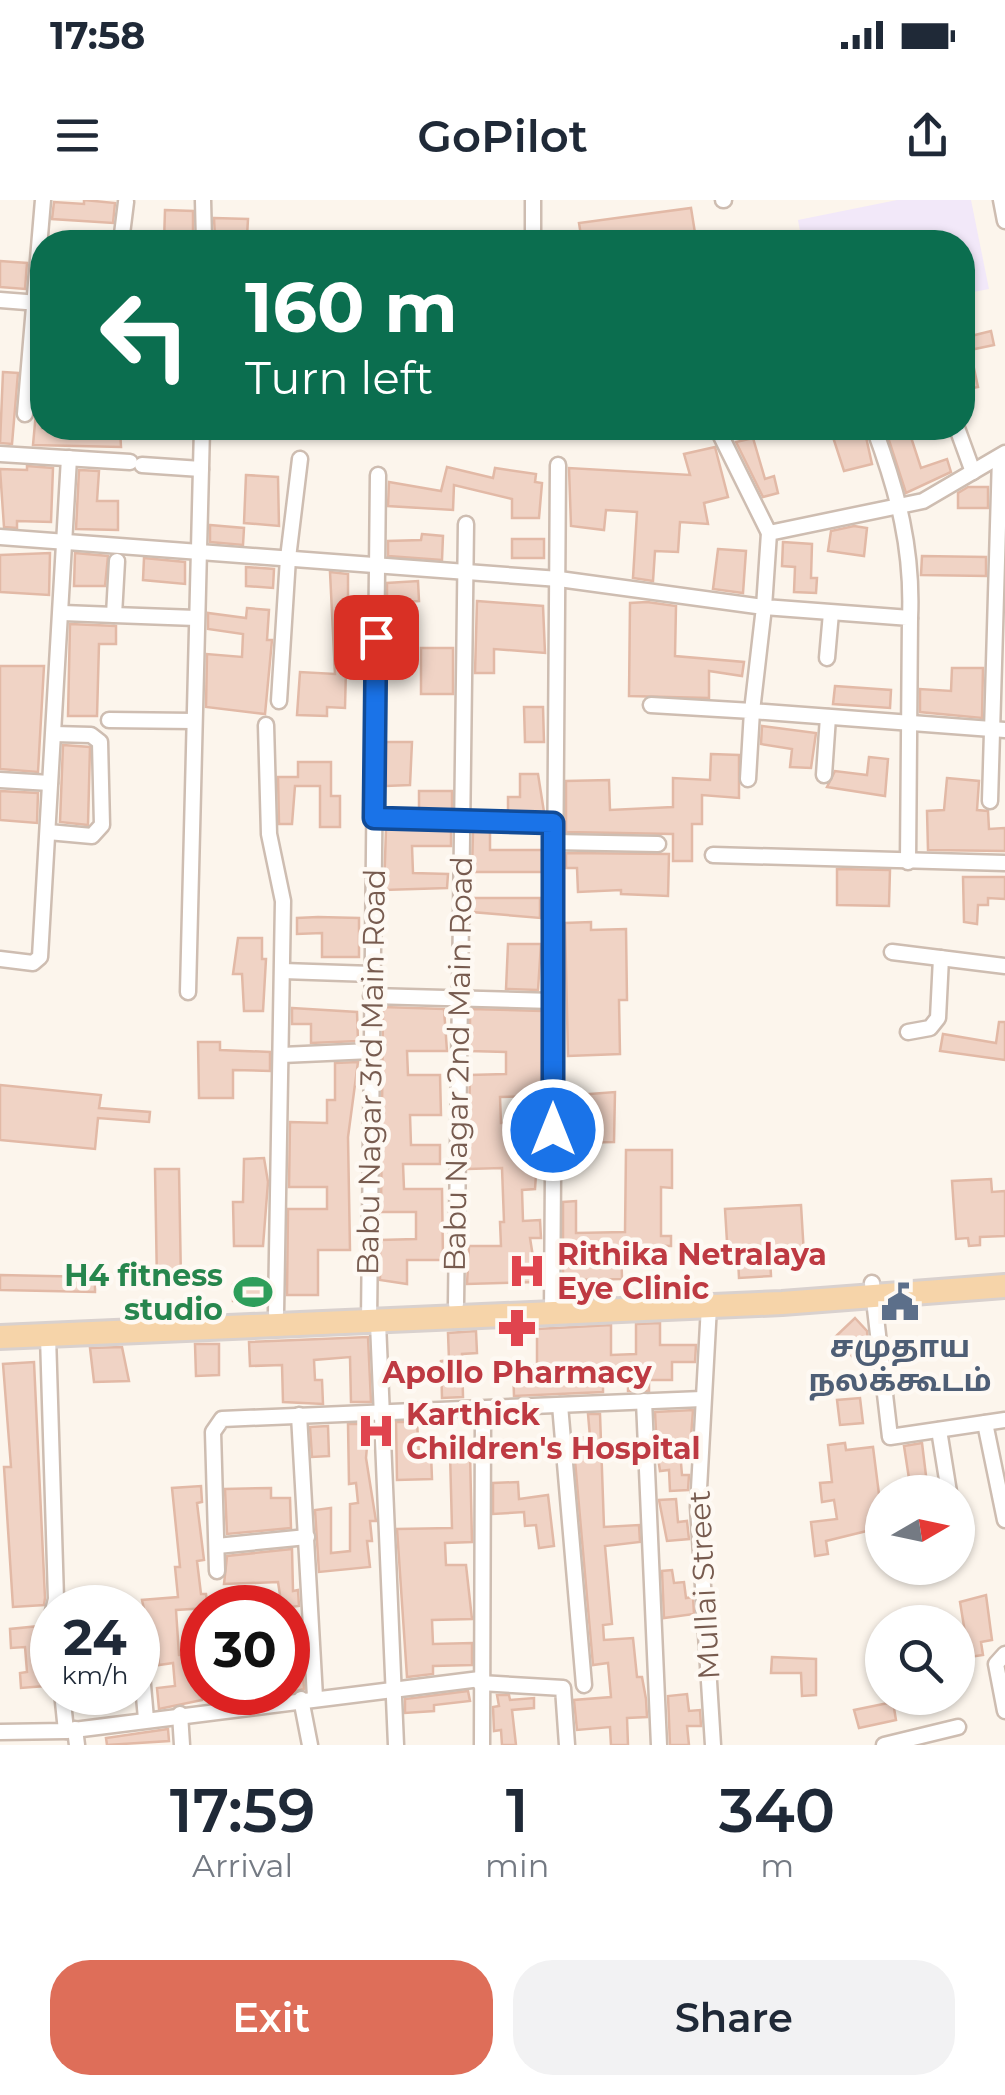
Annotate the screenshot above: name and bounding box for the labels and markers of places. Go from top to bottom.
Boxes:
pin [334,595,419,680]
place label: Rithika Netralaya Eye Clinic [557,1236,827,1307]
hospital icon: Rithika Netralaya Eye Clinic [506,1250,548,1292]
place label: H4 fitness studio [64,1257,223,1328]
sports icon: H4 fitness studio [232,1271,274,1313]
public building icon: சமுதாய நலக்கூடம் [879,1281,921,1323]
pharmacy icon: Apollo Pharmacy [496,1307,538,1349]
place label: சமுதாய நலக்கூடம் [808,1328,992,1401]
place label: Apollo Pharmacy [381,1354,653,1391]
place label: Karthick Children's Hospital [406,1396,701,1467]
hospital icon: Karthick Children's Hospital [355,1410,397,1452]

